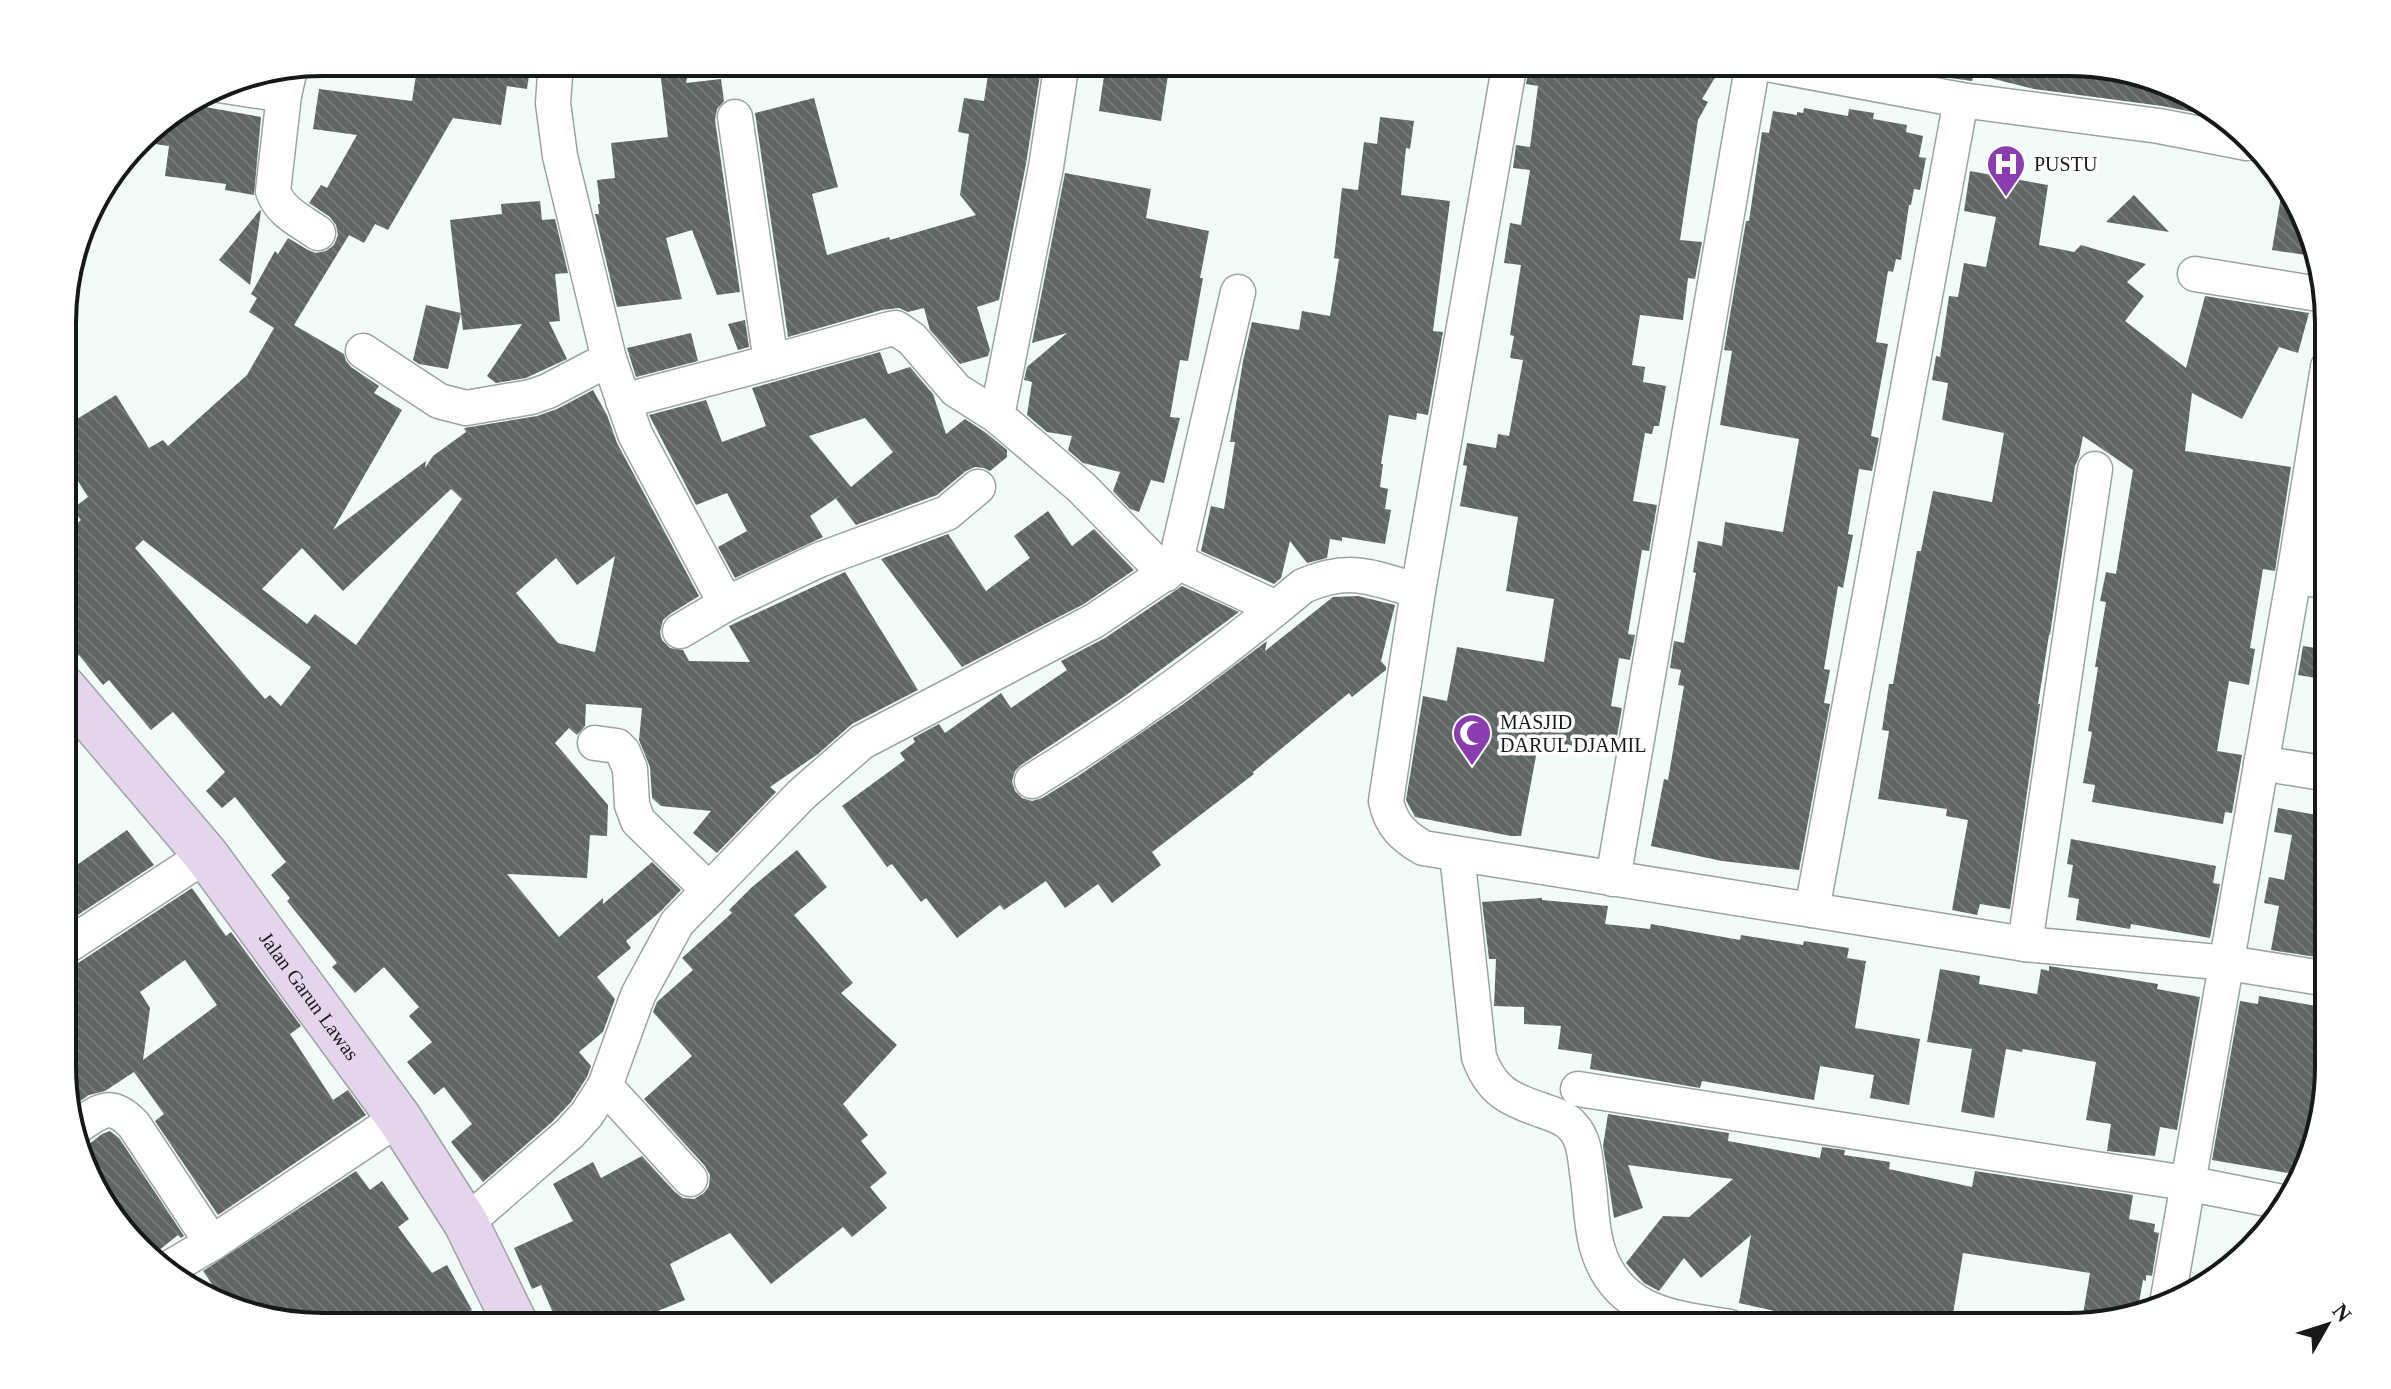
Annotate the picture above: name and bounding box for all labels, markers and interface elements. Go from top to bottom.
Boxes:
hospital icon: PUSTU [1985,143,2027,198]
place label: PUSTU [2034,153,2098,175]
place label: MASJID DARUL DJAMIL [1500,711,1646,756]
mosque icon: MASJID DARUL DJAMIL [1451,712,1493,767]
street label: Jalan Garun Lawas [255,928,364,1064]
north arrow [2287,1285,2367,1365]
text: N [2327,1299,2357,1327]

